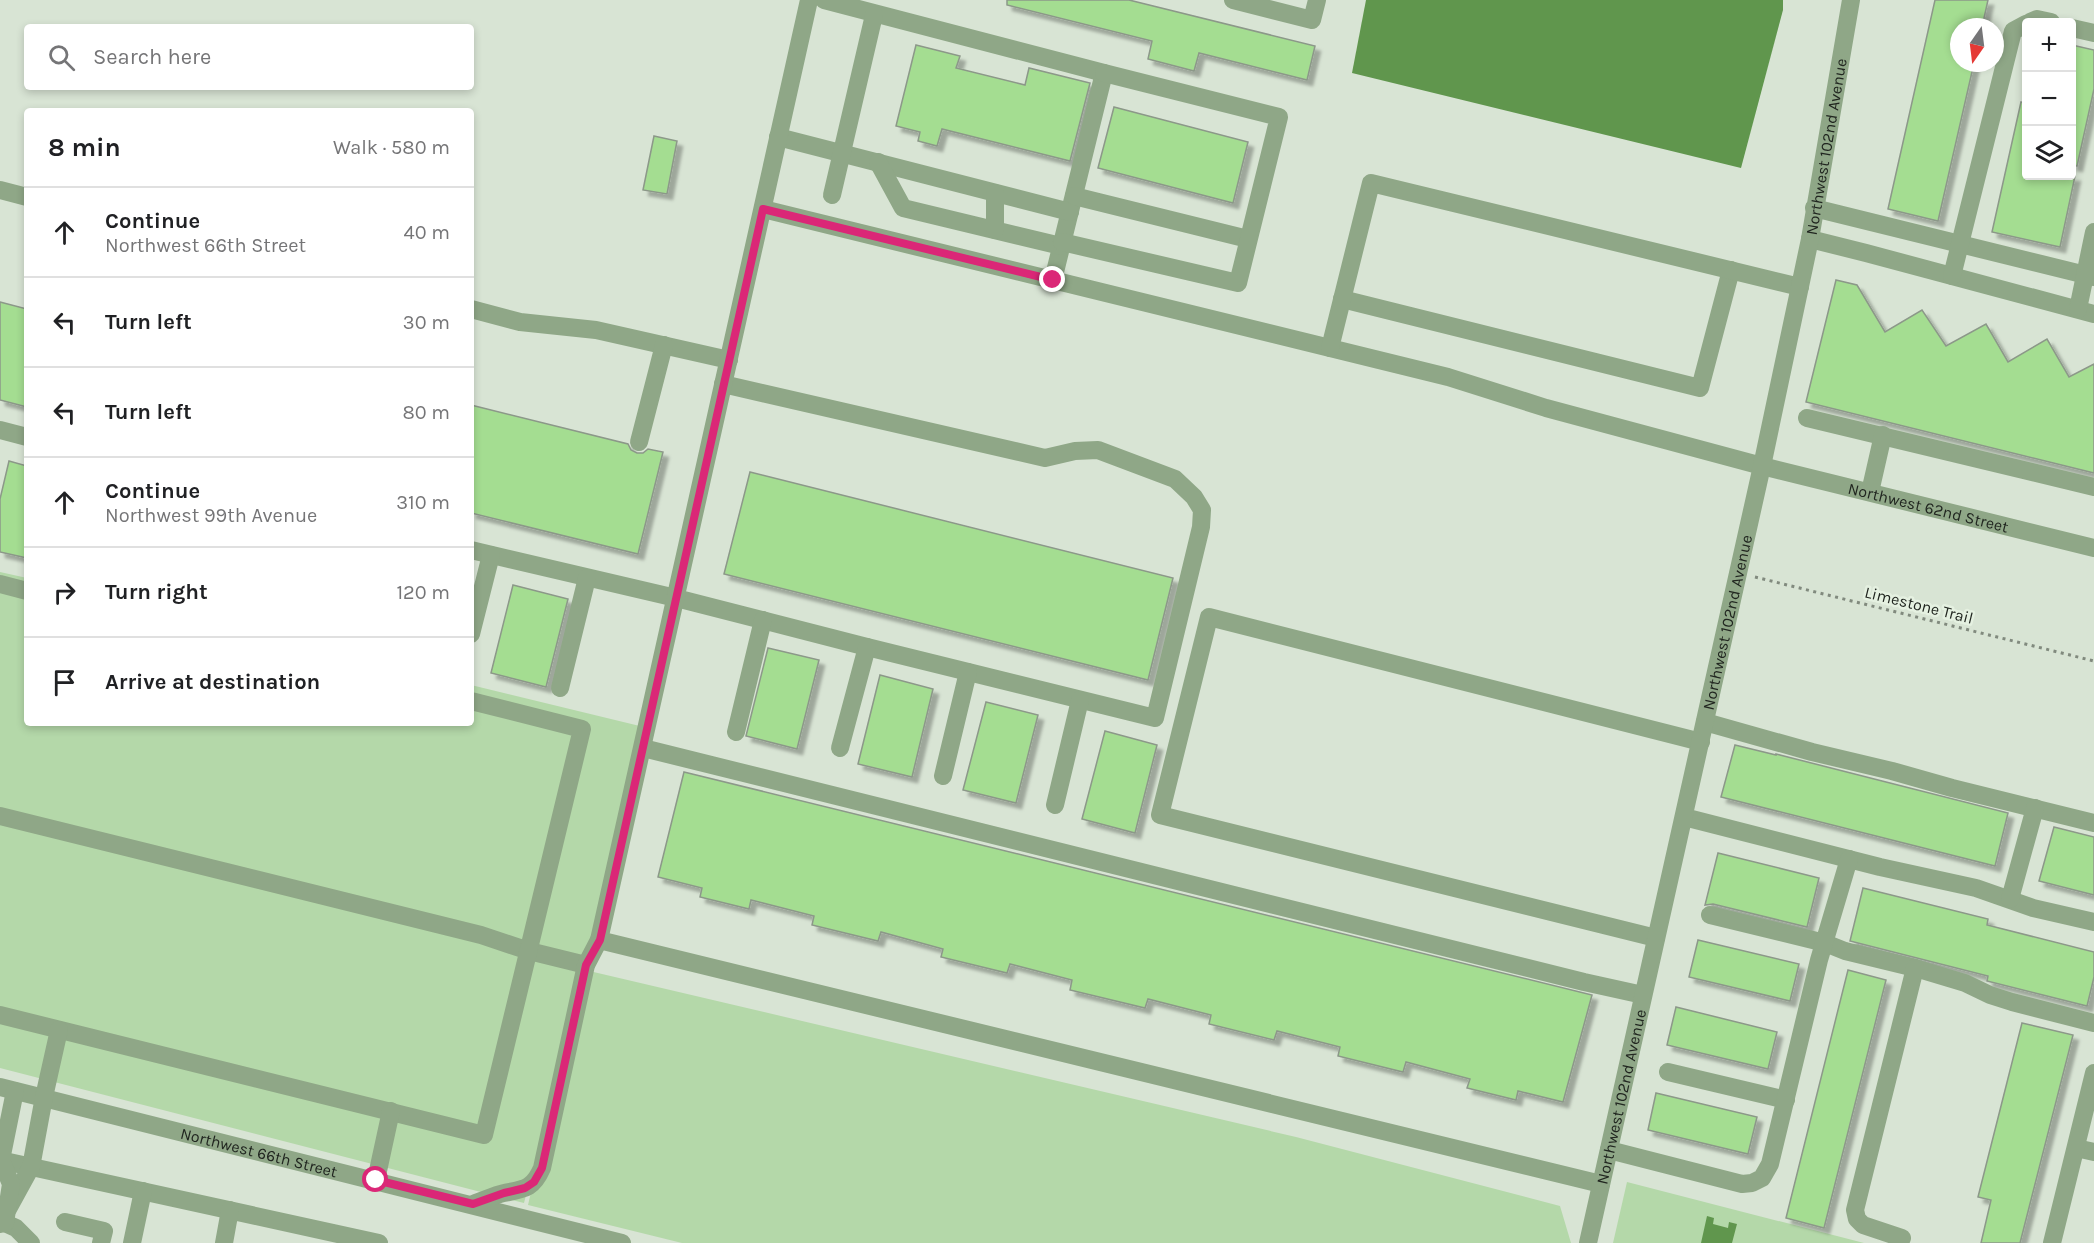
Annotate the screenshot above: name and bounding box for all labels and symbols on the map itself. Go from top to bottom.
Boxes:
north arrow [1950,18,2004,72]
street label: Northwest 102nd Avenue [1801,57,1850,236]
route end [1039,266,1065,292]
street label: Northwest 62nd Street [1846,478,2010,536]
street label: Northwest 102nd Avenue [1698,533,1756,712]
street label: Limestone Trail [1863,582,1975,628]
street label: Northwest 102nd Avenue [1592,1007,1650,1186]
street label: Northwest 66th Street [179,1123,339,1181]
route start [362,1166,388,1192]

